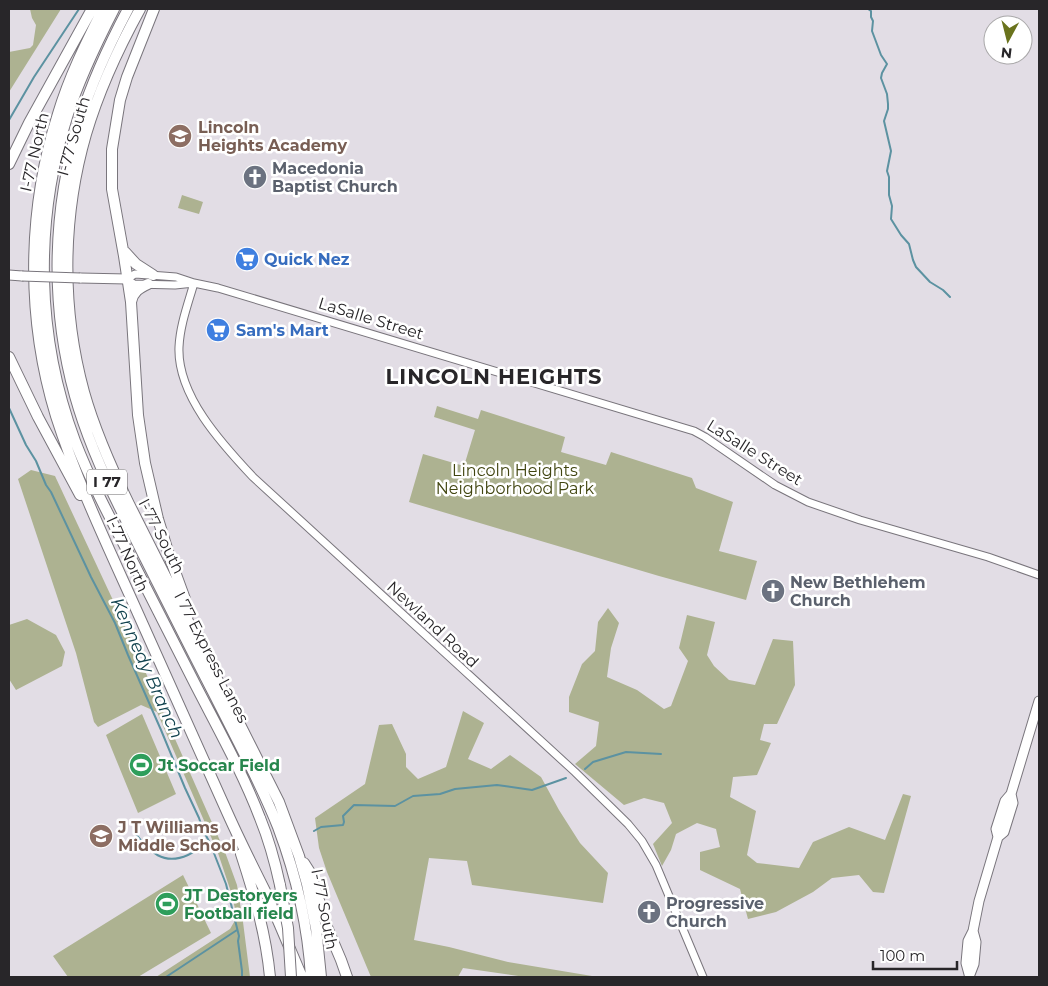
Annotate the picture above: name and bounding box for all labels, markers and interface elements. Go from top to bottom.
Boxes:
north arrow [983,15,1033,65]
text: N [1000,43,1013,63]
street label: I-77 South [53,94,94,178]
street label: I-77 North [16,111,53,194]
place label: Lincoln Heights Academy [198,118,347,155]
school or university icon: Lincoln Heights Academy [167,123,193,149]
place label: Macedonia Baptist Church [272,159,398,196]
church icon: Macedonia Baptist Church [242,164,268,190]
supermarket icon: Quick Nez [234,246,260,272]
place label: Quick Nez [264,250,350,269]
street label: LaSalle Street [316,293,426,344]
supermarket icon: Sam's Mart [205,317,231,343]
place label: Sam's Mart [236,321,329,340]
district label: LINCOLN HEIGHTS [386,364,602,389]
street label: LaSalle Street [703,415,806,490]
park label: Lincoln Heights Neighborhood Park [436,461,595,498]
road number: I 77 [87,470,127,494]
street label: I-77 South [135,495,189,577]
street label: I-77 North [102,513,153,595]
place label: New Bethlehem Church [790,573,926,610]
street label: Newland Road [383,577,482,672]
church icon: New Bethlehem Church [760,578,786,604]
street label: I 77 Express Lanes [170,588,253,726]
water label: Kennedy Branch [106,594,188,742]
sports icon: Jt Soccar Field [128,752,154,778]
place label: Jt Soccar Field [157,756,280,775]
place label: J T Williams Middle School [117,818,236,855]
school or university icon: J T Williams Middle School [88,823,114,849]
street label: I-77 South [307,867,342,951]
place label: JT Destoryers Football field [183,886,298,923]
sports icon: JT Destoryers Football field [154,891,180,917]
place label: Progressive Church [666,894,764,931]
church icon: Progressive Church [636,899,662,925]
scale bar [873,938,957,970]
text: 100 m [880,946,925,965]

